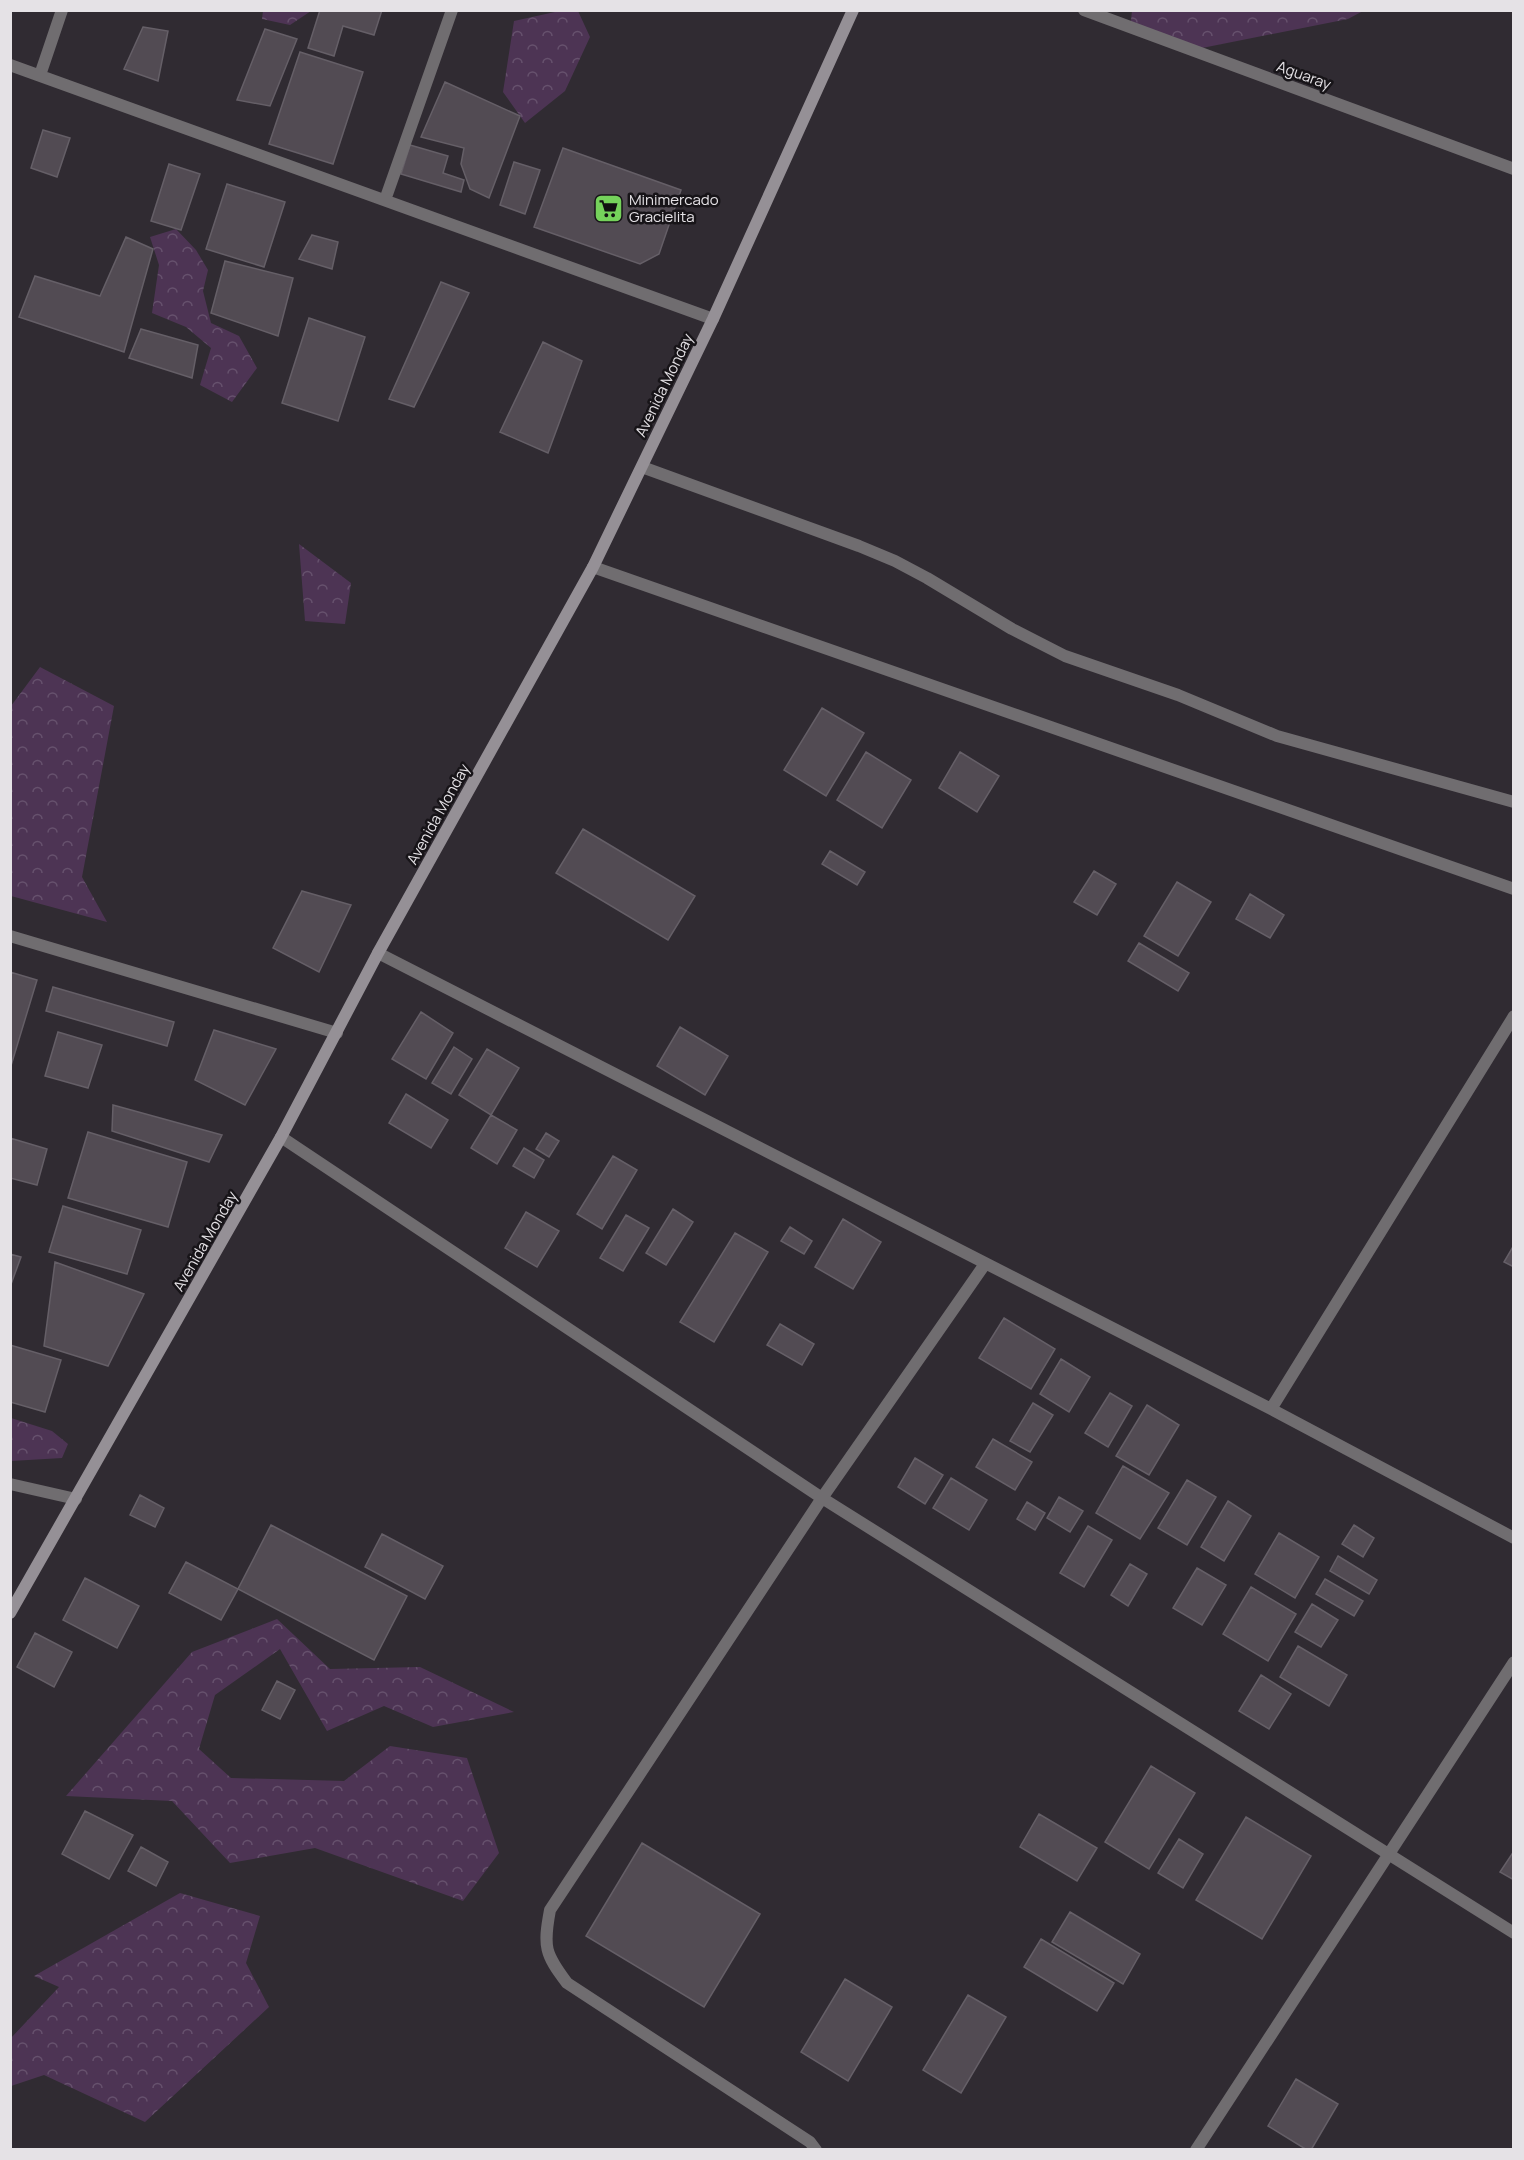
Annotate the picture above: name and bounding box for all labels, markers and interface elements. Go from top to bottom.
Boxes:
street label: Aguaray [1274,55,1334,95]
place label: Minimercado Gracielita [629,189,719,227]
supermarket icon: Minimercado Gracielita [592,192,624,224]
street label: Avenida Monday [630,330,698,440]
street label: Avenida Monday [402,760,474,868]
street label: Avenida Monday [168,1187,242,1295]

